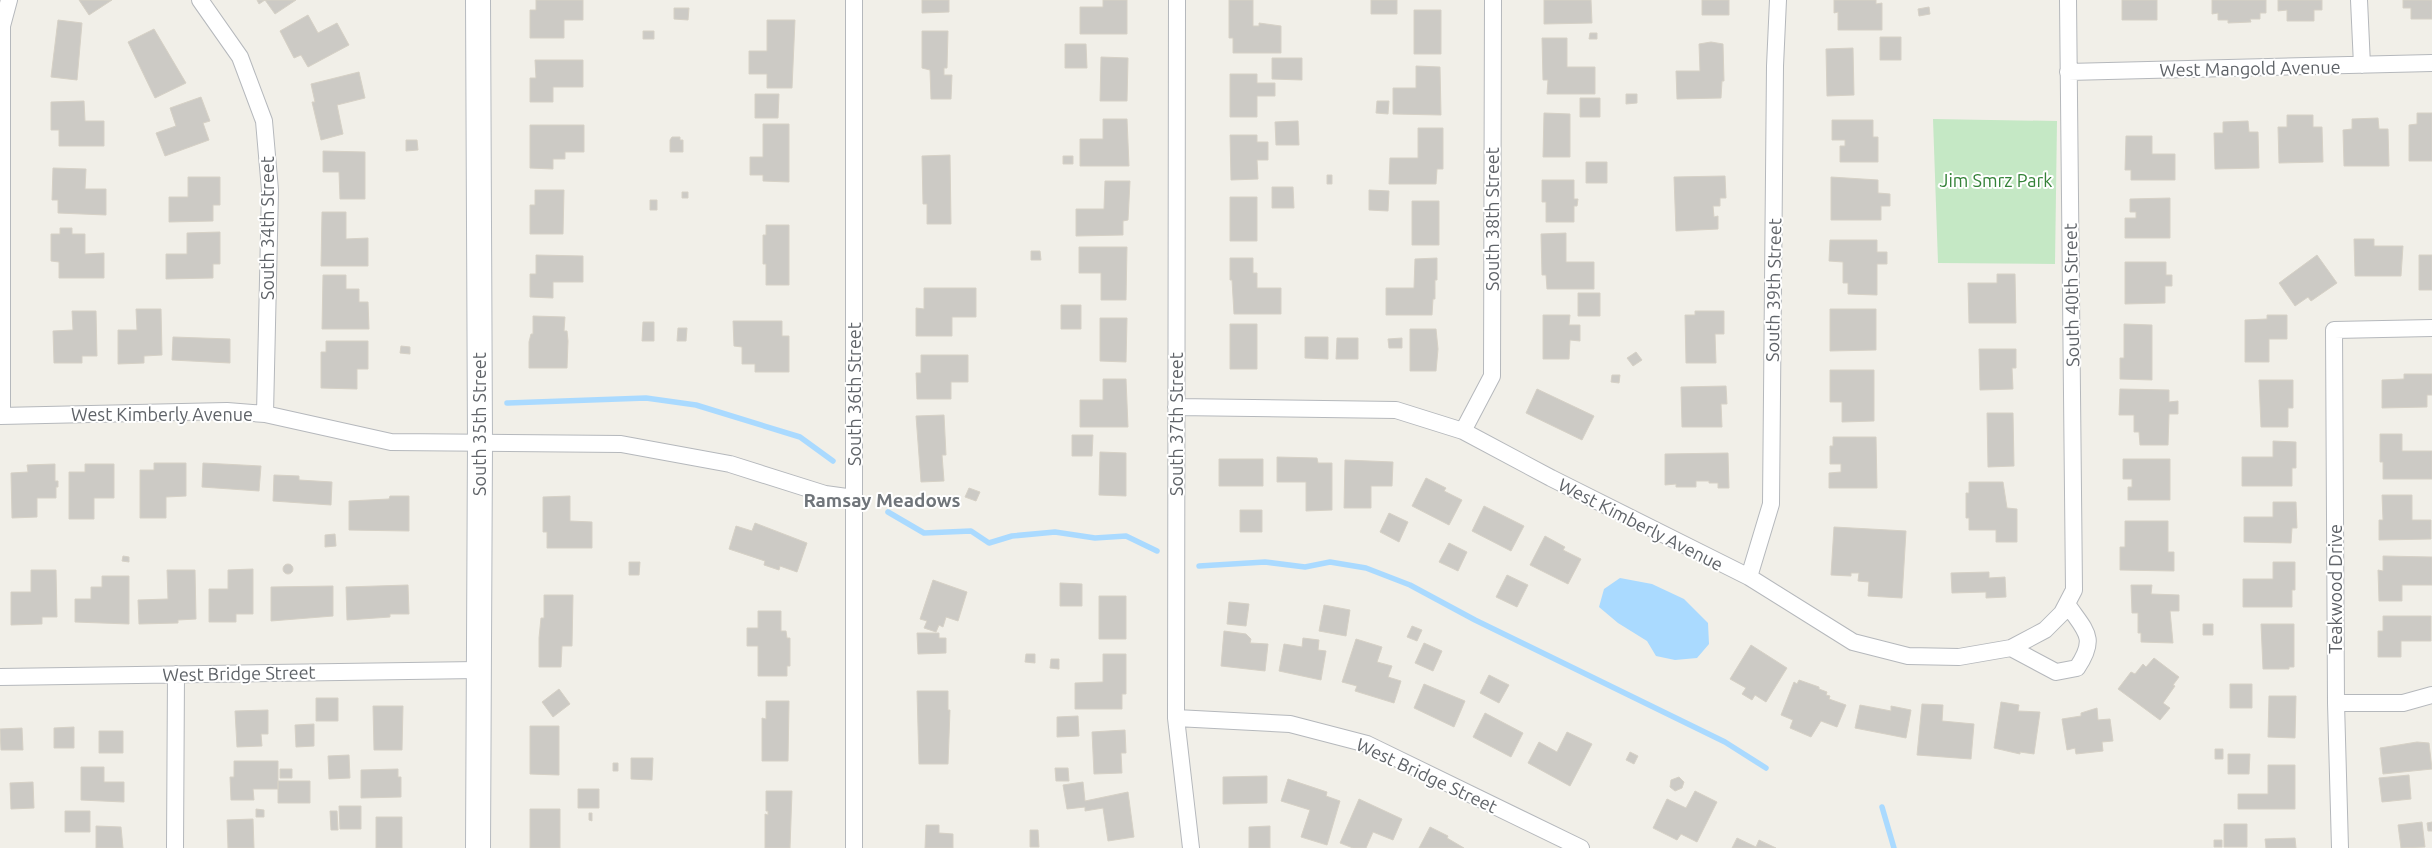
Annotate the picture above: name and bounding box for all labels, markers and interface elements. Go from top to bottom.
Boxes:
street label: West Mangold Avenue [2159,56,2341,80]
street label: South 38th Street [1482,147,1502,291]
street label: South 34th Street [257,156,277,300]
park label: Jim Smrz Park [1940,170,2052,190]
street label: South 39th Street [1762,218,1784,362]
street label: South 40th Street [2060,223,2082,367]
street label: South 36th Street [844,322,864,466]
street label: South 35th Street [469,352,489,496]
street label: South 37th Street [1166,352,1186,496]
street label: West Kimberly Avenue [71,404,253,424]
street label: West Kimberly Avenue [1555,474,1727,574]
district label: Ramsay Meadows [803,489,961,511]
street label: Teakwood Drive [2325,524,2345,654]
street label: West Bridge Street [162,662,316,684]
street label: West Bridge Street [1353,734,1501,816]

